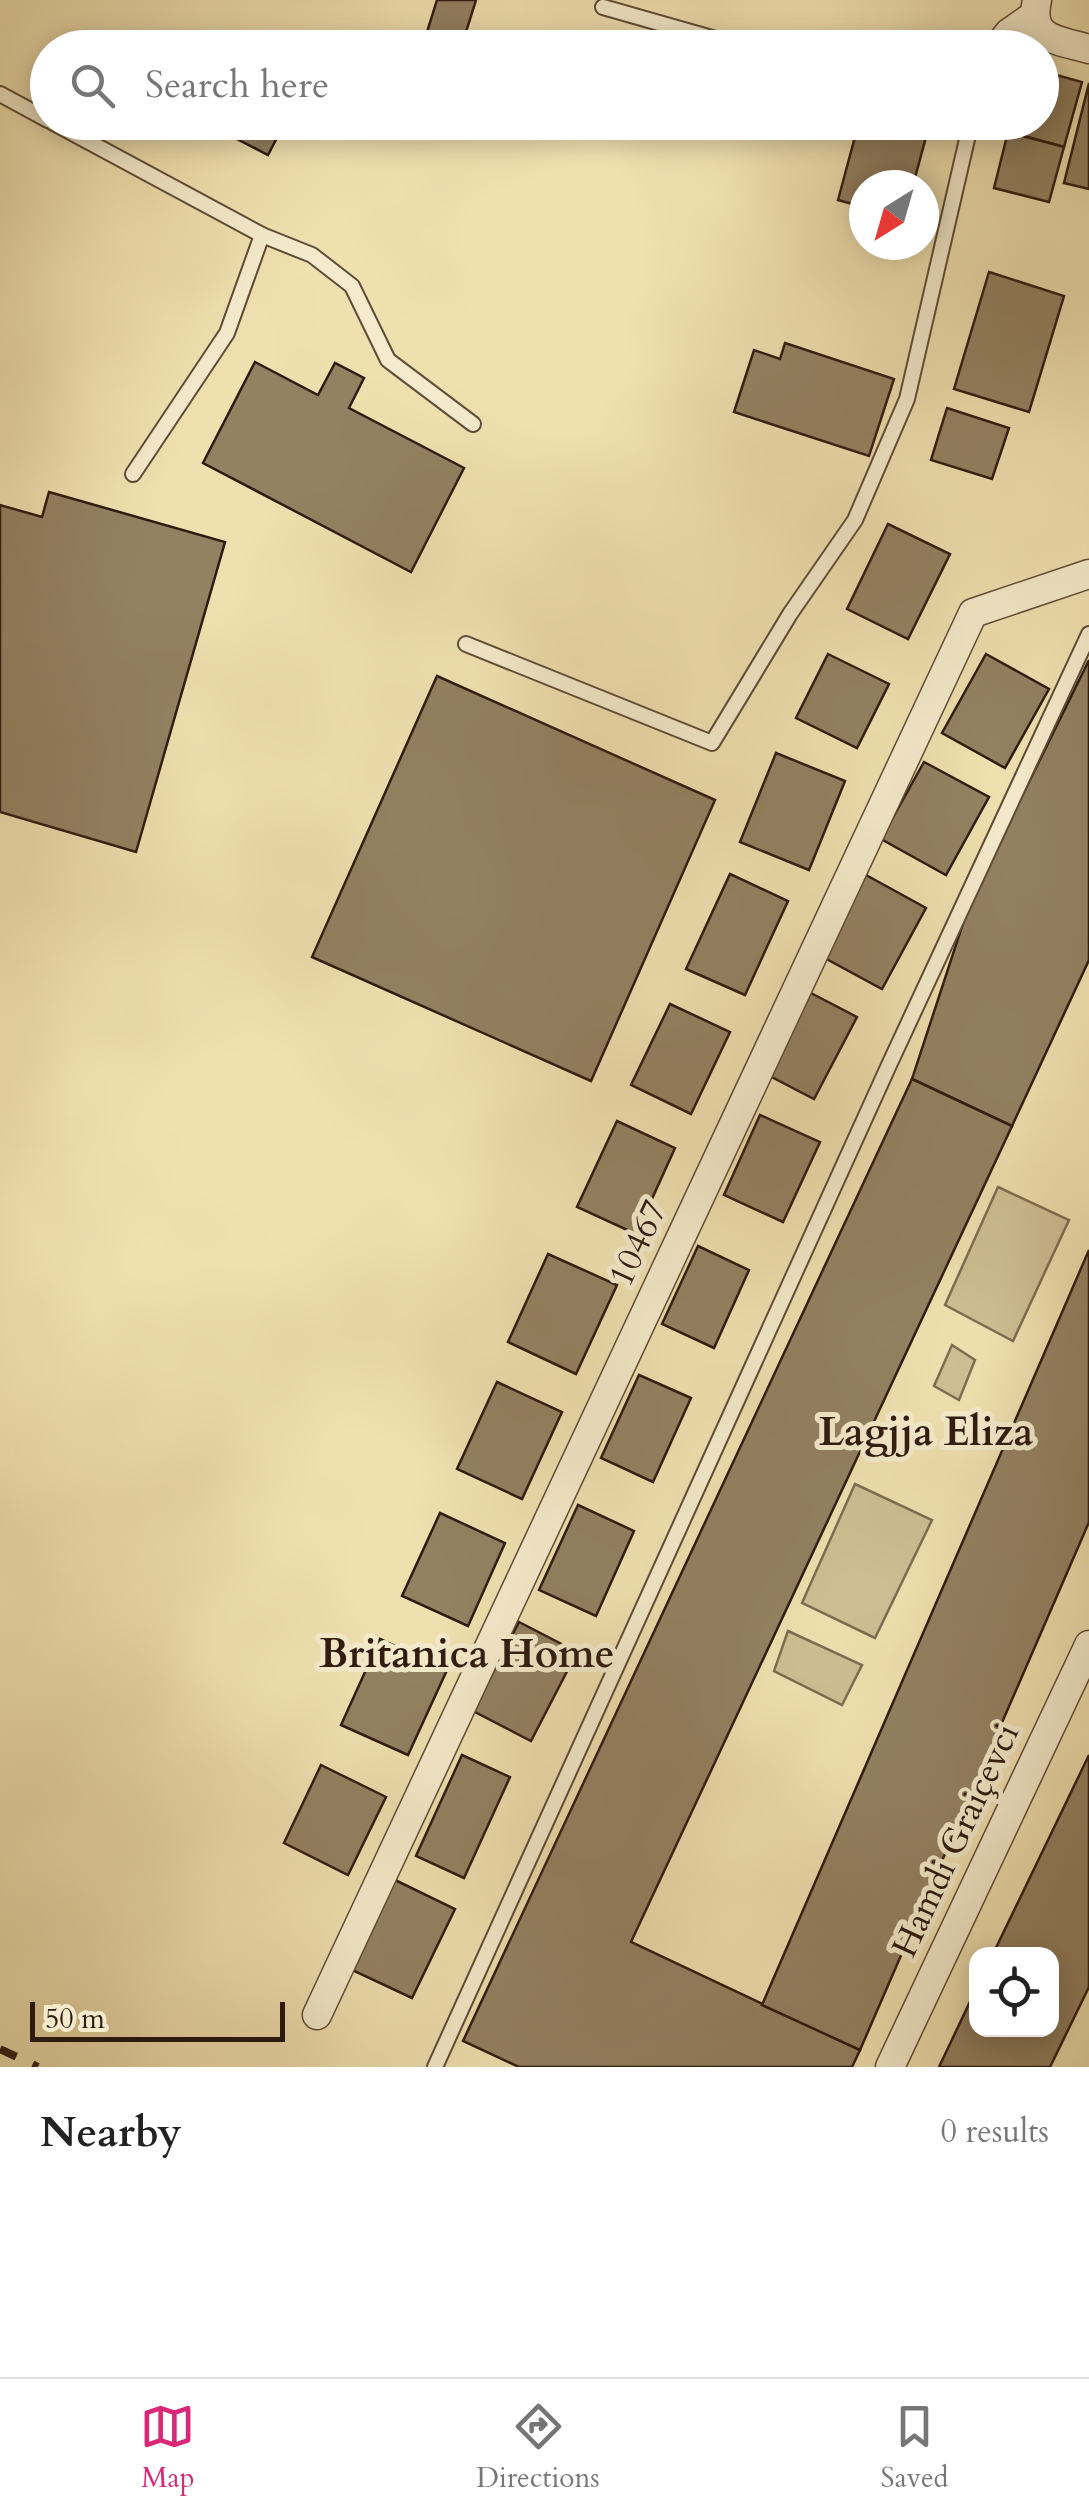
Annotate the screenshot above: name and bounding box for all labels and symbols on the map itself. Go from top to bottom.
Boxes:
north arrow [849,170,939,260]
street label: 10467 [597,1193,679,1294]
district label: Lagjja Eliza [819,1405,1033,1460]
district label: Britanica Home [319,1627,615,1682]
street label: Hamdi Graiçevci [881,1716,1031,1965]
scale bar [30,1997,285,2042]

